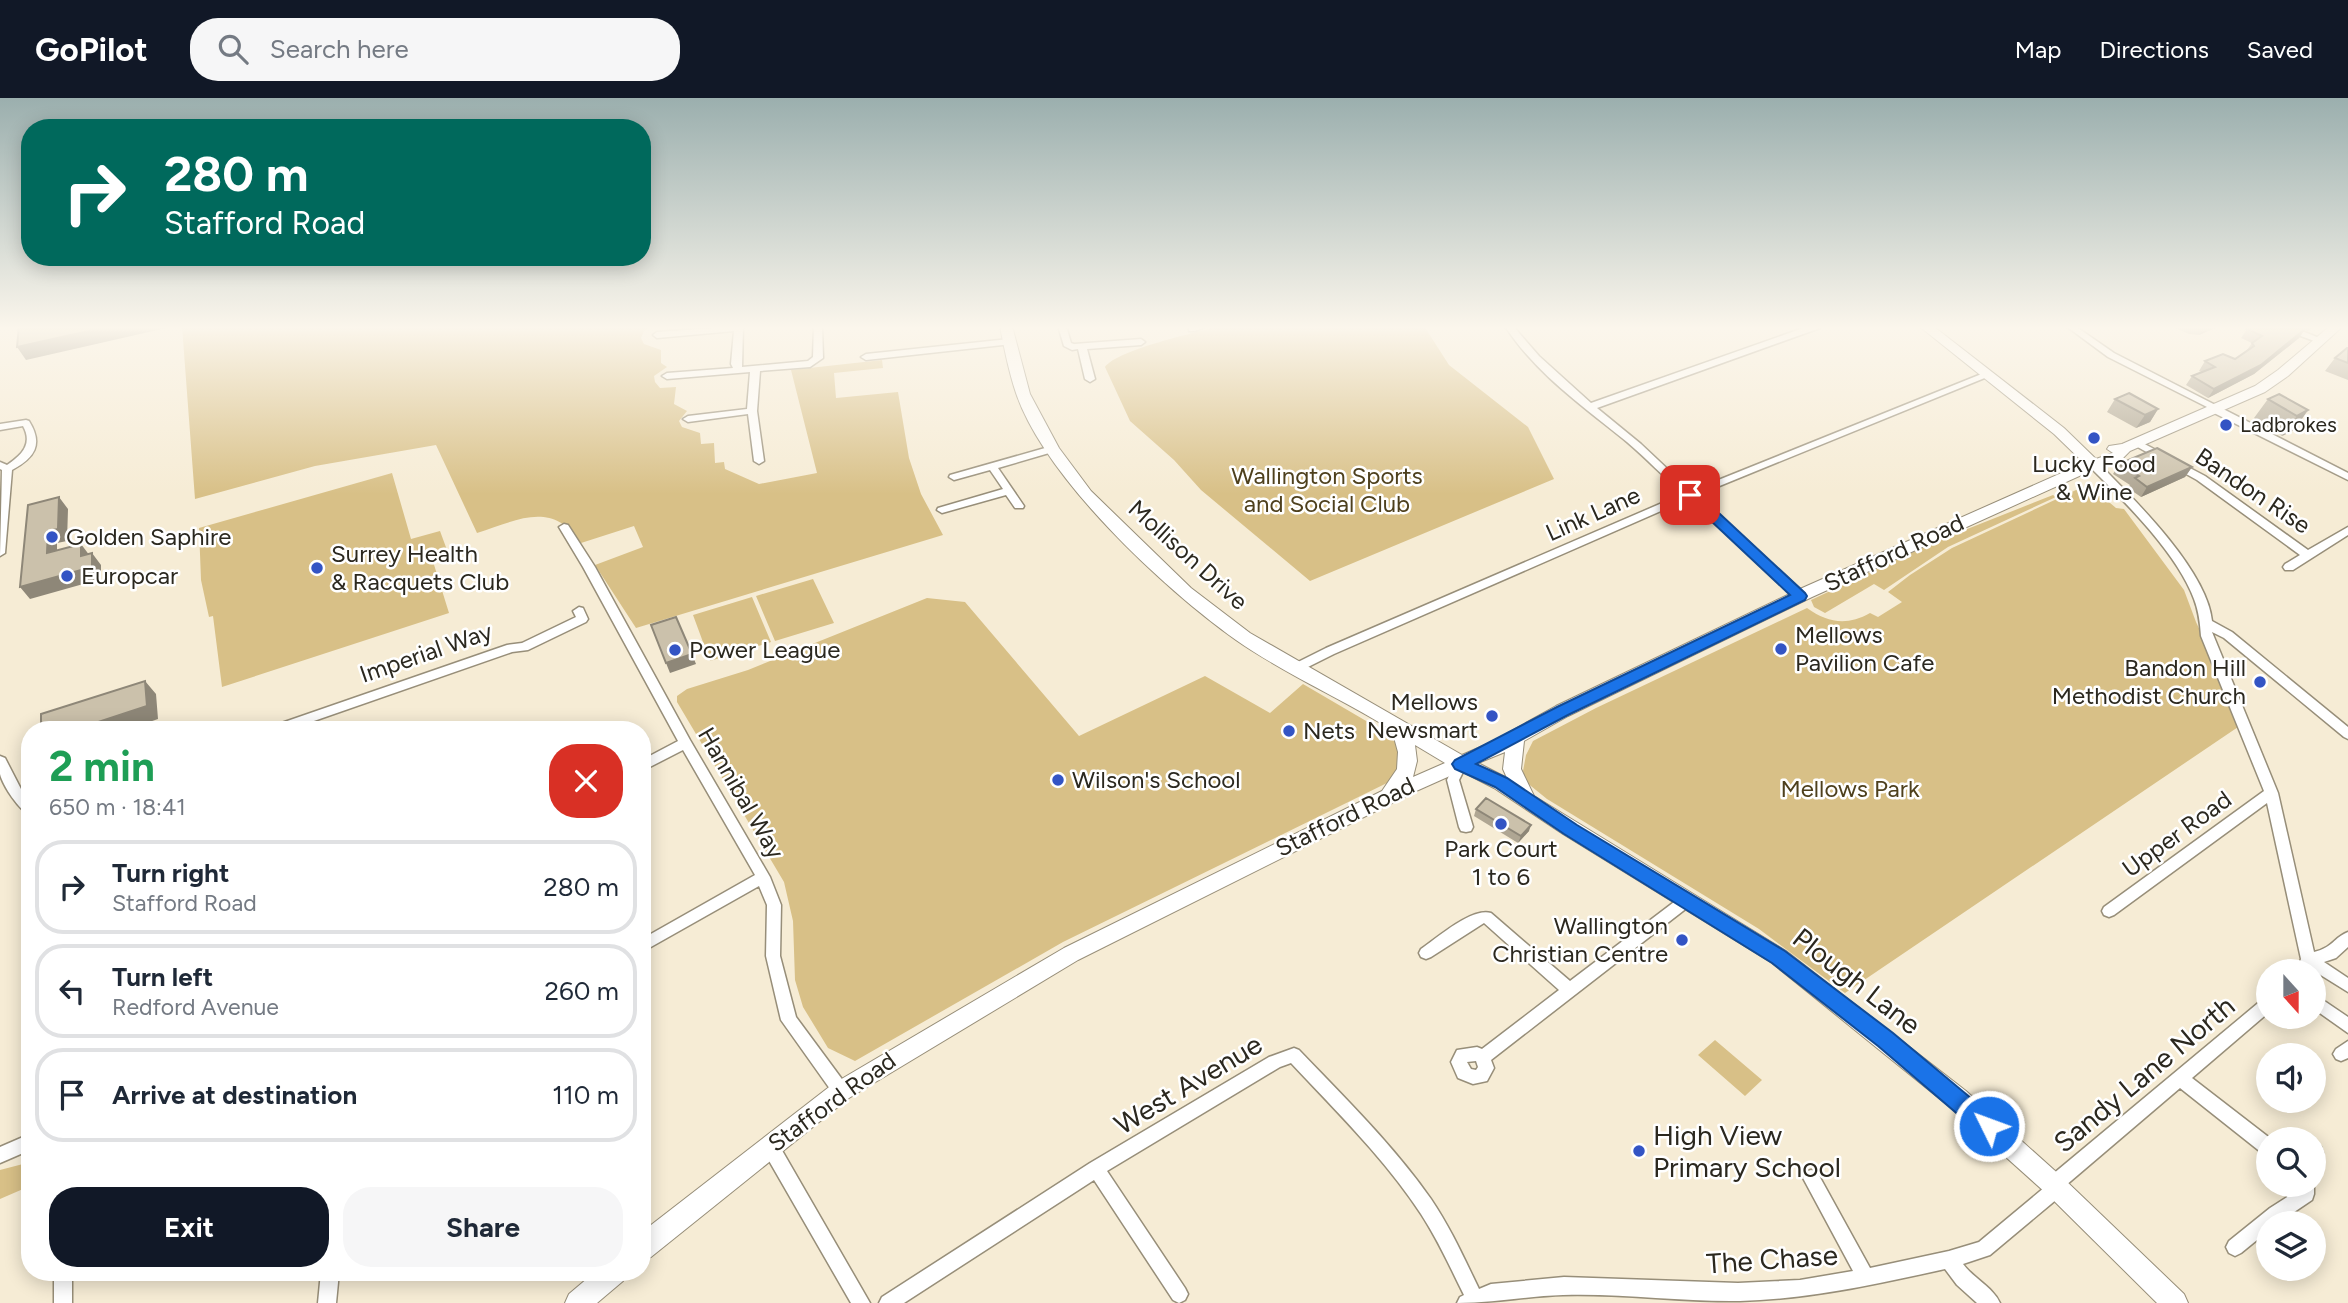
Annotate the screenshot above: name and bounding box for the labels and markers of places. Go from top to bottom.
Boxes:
place label: Ladbrokes [2240,412,2337,437]
marker: Ladbrokes [2218,417,2234,433]
marker: Lucky Food & Wine [2086,430,2102,446]
place label: Lucky Food & Wine [2032,449,2156,506]
pin [1660,465,1720,525]
place label: Golden Saphire [66,522,231,551]
marker: Golden Saphire [44,529,60,545]
place label: Surrey Health & Racquets Club [331,539,509,596]
marker: Surrey Health & Racquets Club [309,560,325,576]
place label: Europcar [81,561,178,590]
marker: Europcar [59,568,75,584]
place label: Mellows Pavilion Cafe [1795,620,1934,677]
place label: Power League [689,635,840,664]
marker: Mellows Pavilion Cafe [1773,641,1789,657]
marker: Power League [667,642,683,658]
place label: Bandon Hill Methodist Church [2052,653,2246,710]
marker: Bandon Hill Methodist Church [2252,674,2268,690]
place label: Mellows Newsmart [1367,687,1478,744]
marker: Mellows Newsmart [1484,708,1500,724]
place label: Nets [1303,716,1355,745]
marker: Nets [1281,723,1297,739]
place label: Wilson's School [1072,765,1241,794]
marker: Wilson's School [1050,772,1066,788]
marker: Park Court 1 to 6 [1493,816,1509,832]
place label: Park Court 1 to 6 [1444,834,1558,891]
place label: Wallington Christian Centre [1492,911,1668,968]
marker: Wallington Christian Centre [1674,932,1690,948]
place label: High View Primary School [1653,1118,1841,1184]
marker: High View Primary School [1631,1143,1647,1159]

